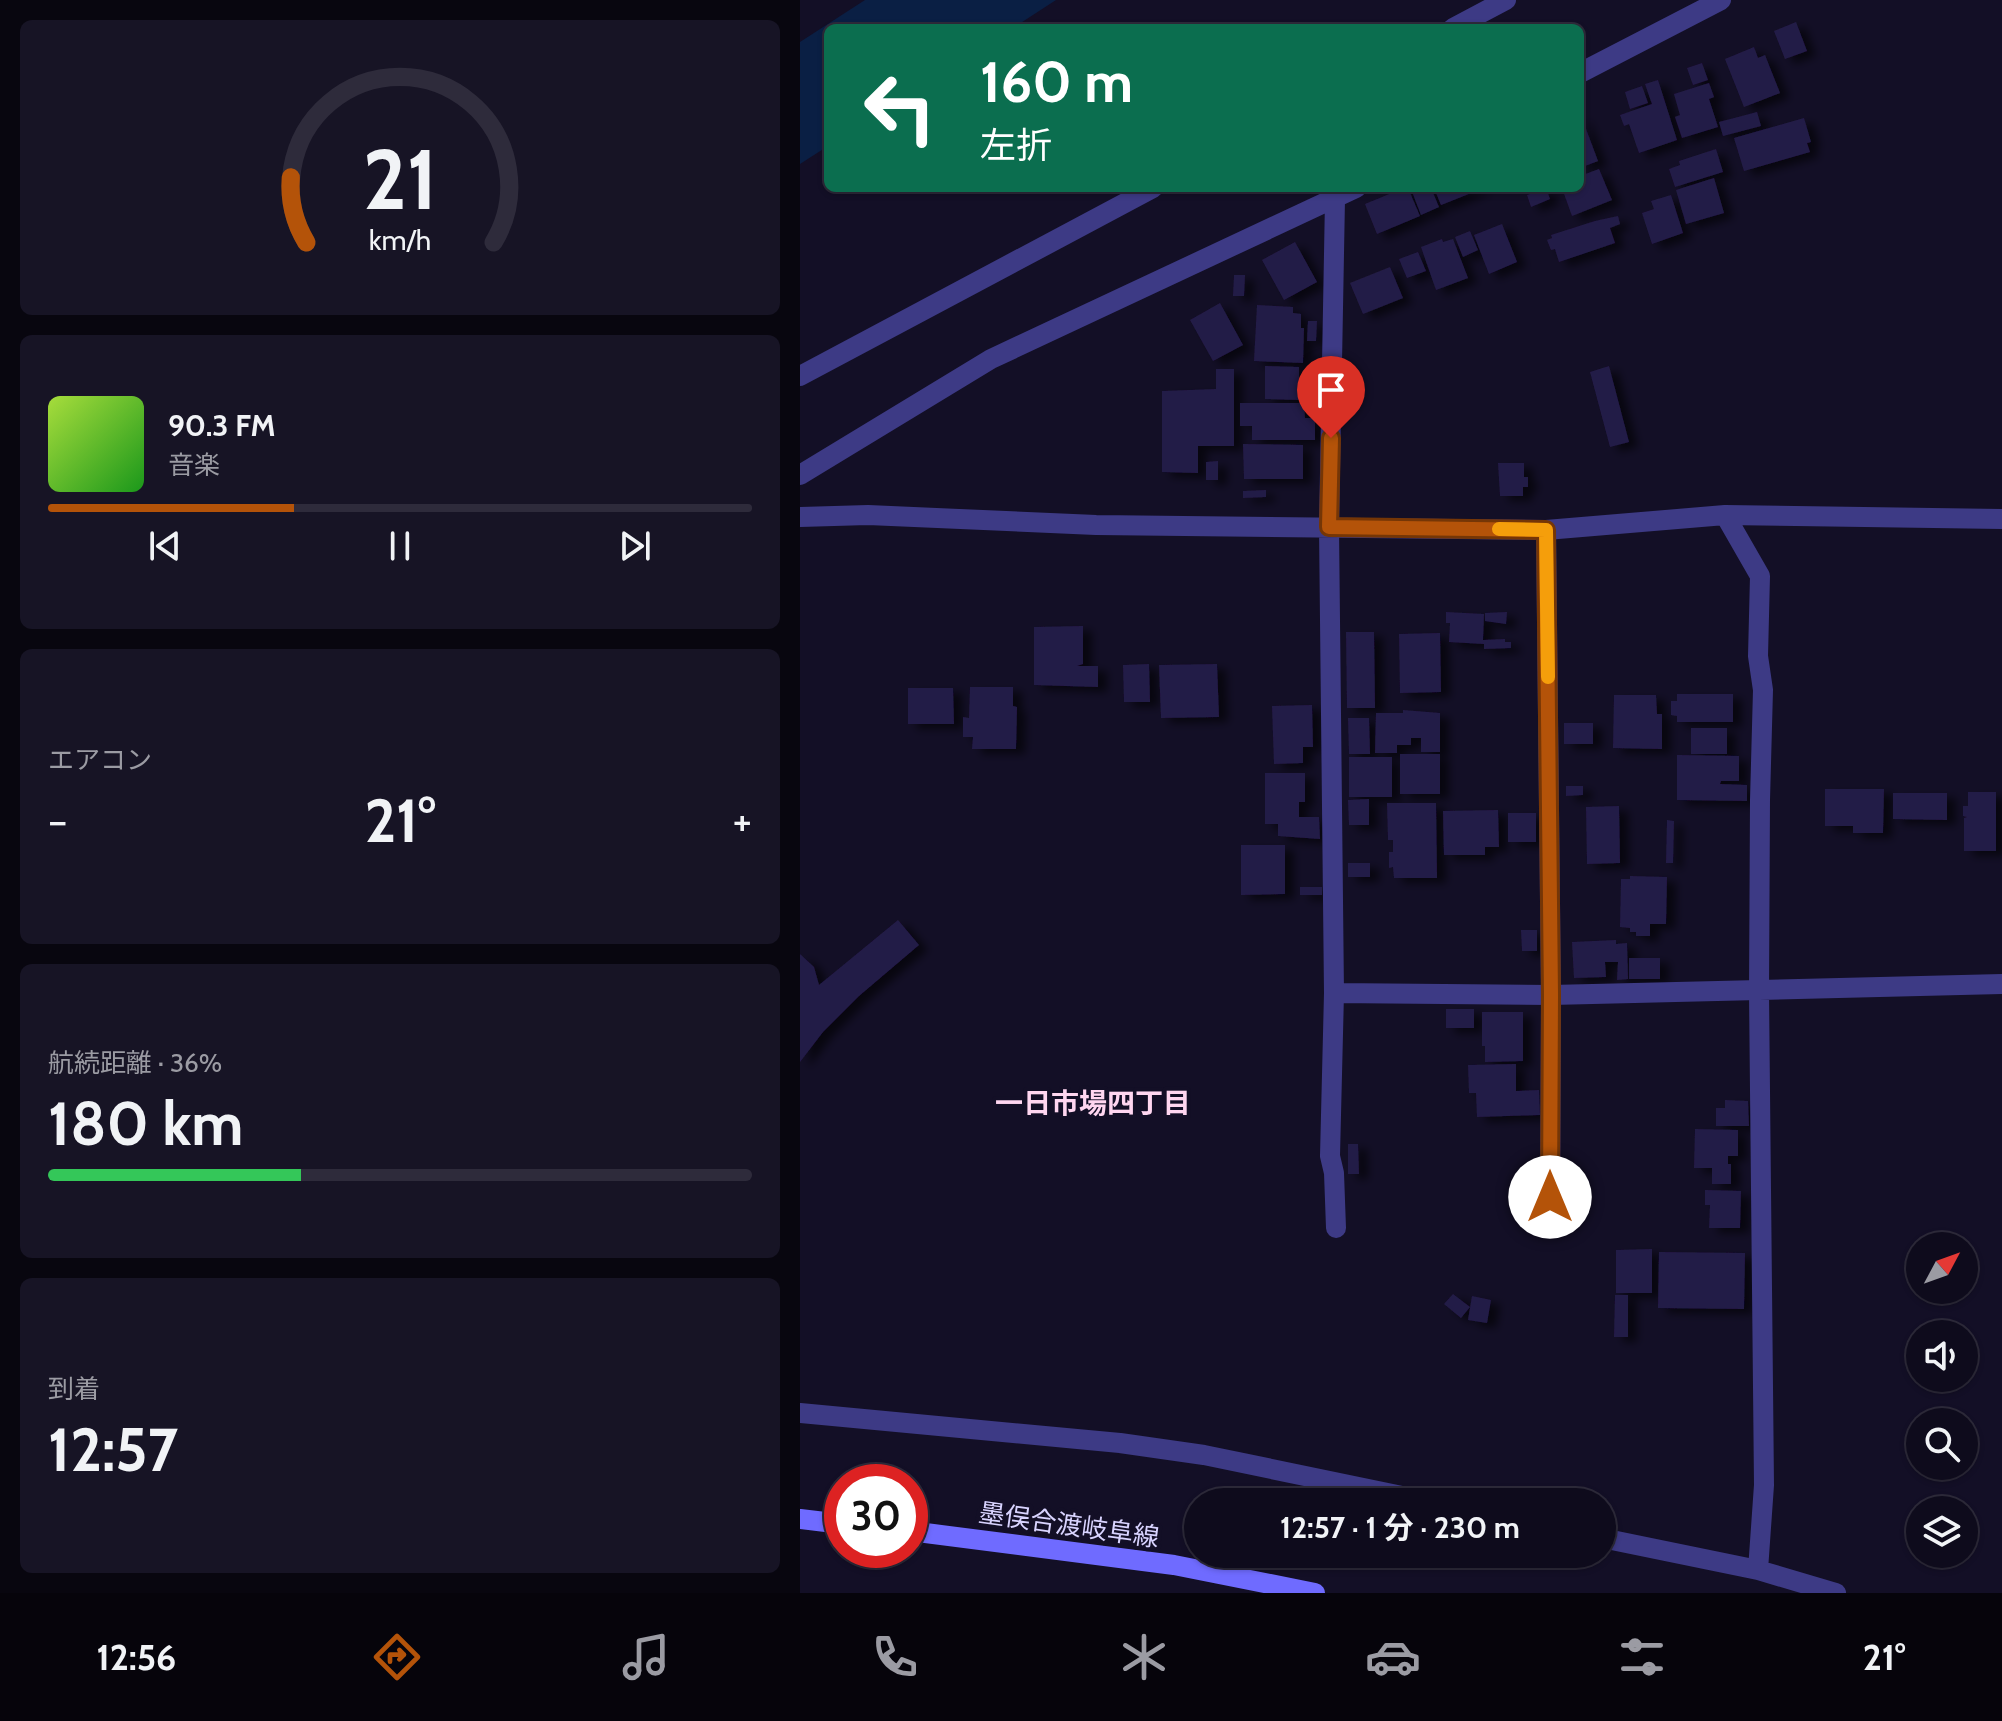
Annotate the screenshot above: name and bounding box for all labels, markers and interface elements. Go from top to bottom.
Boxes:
text: 160 m [980,48,1133,116]
icon: left [848,56,952,160]
text: 左折 [980,123,1052,167]
text: 21 [363,129,437,230]
text: km/h [369,222,431,257]
pin [1297,356,1365,438]
icon: arrive [1309,368,1353,412]
text: 90.3 FM [168,407,276,444]
text: 音楽 [168,449,220,481]
icon: previous [143,524,187,568]
icon: pause [378,524,422,568]
icon: next [613,524,657,568]
text: エアコン [48,744,152,776]
text: 21° [364,784,436,857]
text: − [48,794,67,847]
text: + [733,794,752,847]
text: 航続距離 · 36% [48,1047,222,1079]
district label: 一日市場四丁目 [995,1086,1191,1120]
text: 180 km [48,1087,243,1160]
position arrow [1508,1155,1592,1239]
north arrow [1906,1232,1978,1304]
map controls [1906,1232,1978,1568]
button: sound [1906,1320,1978,1392]
text: 到着 [48,1373,100,1405]
button: search [1906,1408,1978,1480]
text: 12:57 [48,1413,178,1486]
speed limit sign: 30 [824,1464,928,1568]
street label: 墨俣合渡岐阜線 [977,1496,1161,1554]
button: layers [1906,1496,1978,1568]
text: 12:57 · 1 分 · 230 m [1280,1509,1520,1546]
icon: directions [369,1629,425,1685]
icon: music [618,1629,674,1685]
icon: phone [867,1629,923,1685]
icon: climate [1116,1629,1172,1685]
icon: car [1365,1629,1421,1685]
icon: filters [1614,1629,1670,1685]
text: 12:56 [96,1635,176,1679]
text: 21° [1863,1635,1906,1679]

